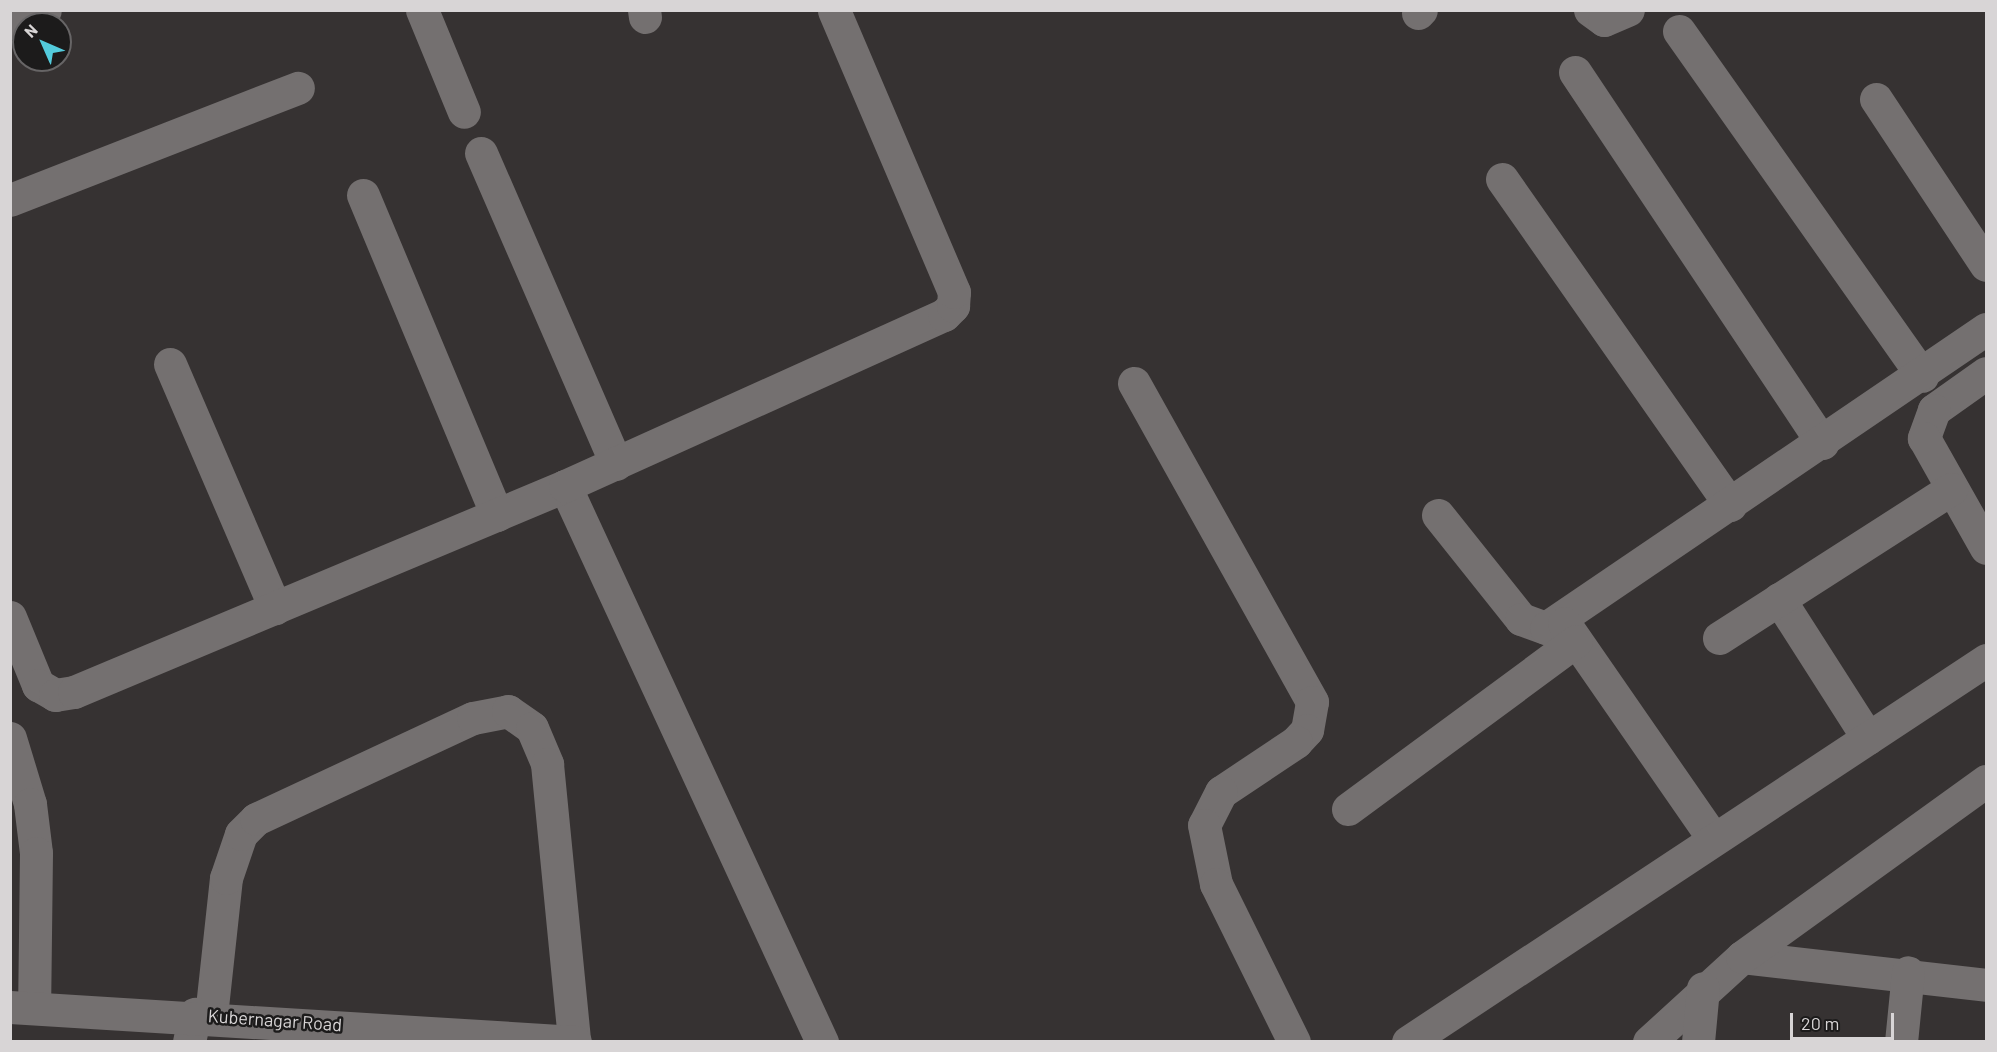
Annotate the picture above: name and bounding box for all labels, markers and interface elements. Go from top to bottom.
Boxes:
north arrow [12,12,72,72]
text: N [20,20,41,41]
scale bar [1793,1001,1896,1039]
street label: Kubernagar Road [207,1005,343,1035]
text: 20 m [1801,1012,1839,1034]

